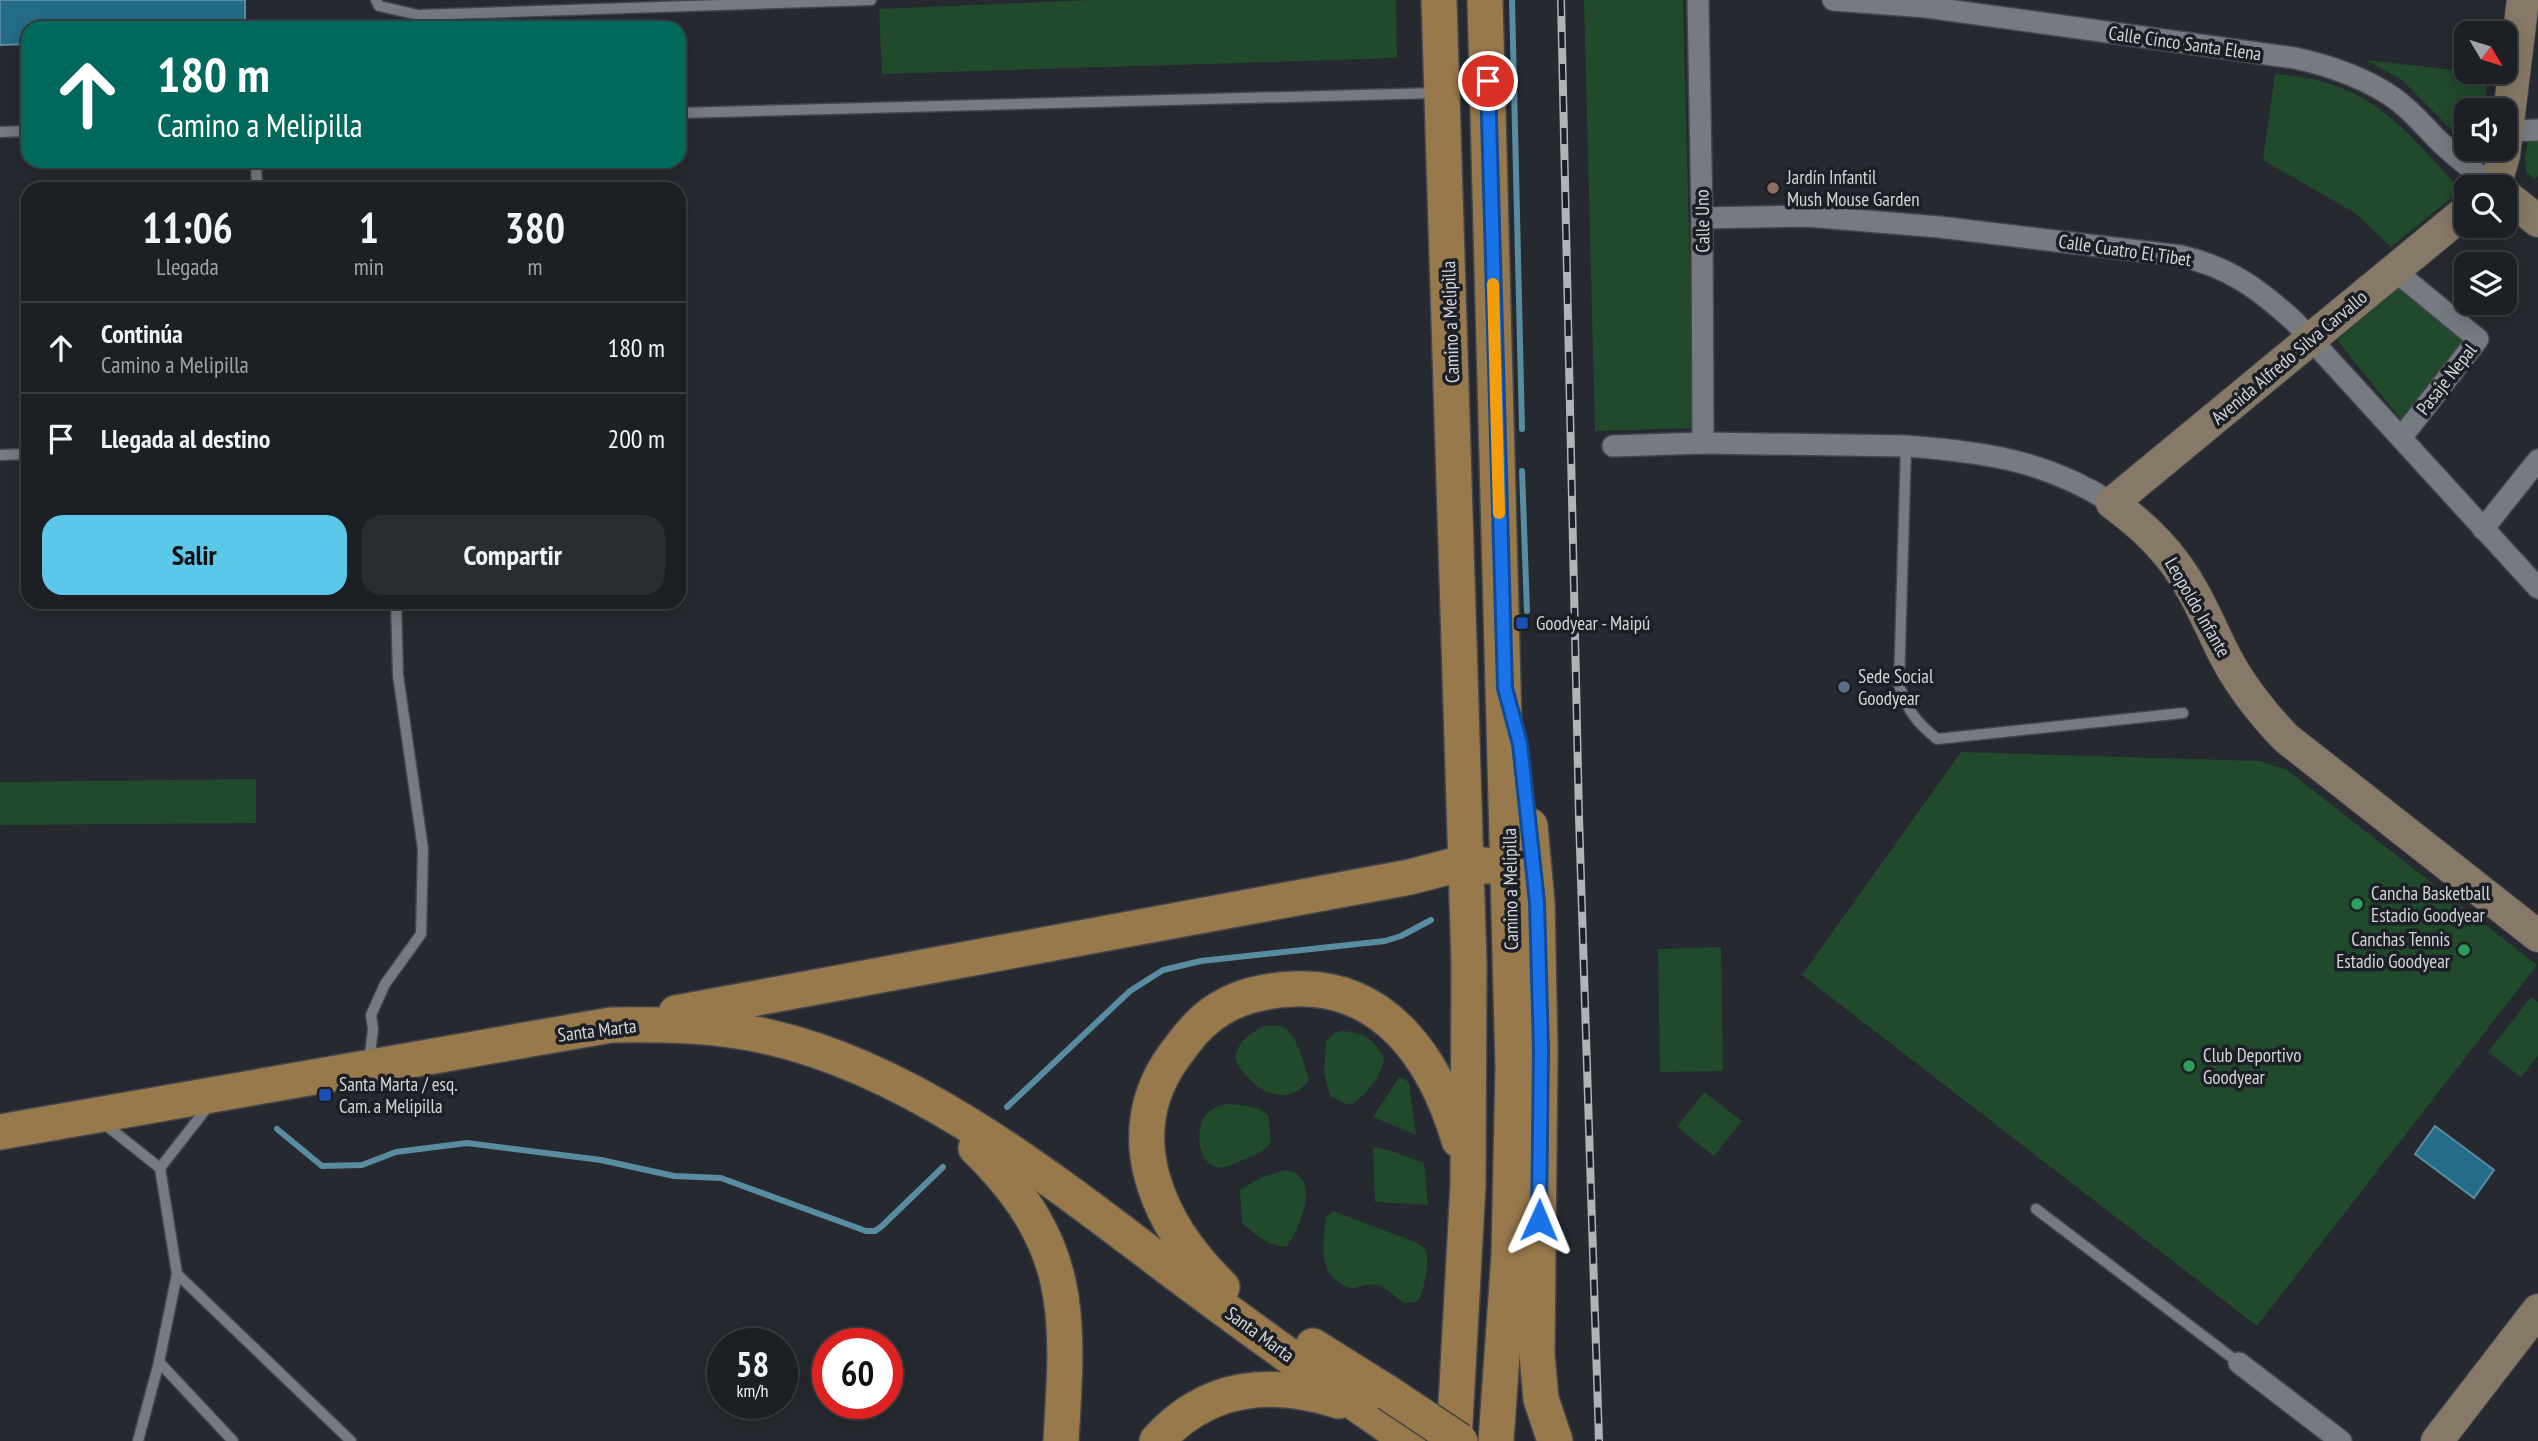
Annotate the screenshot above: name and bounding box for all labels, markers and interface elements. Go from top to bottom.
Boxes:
street label: Calle Cinco Santa Elena [2107,20,2263,66]
north arrow [2454,21,2516,84]
map controls [2454,21,2517,315]
text: 180 m [157,42,270,106]
icon: ahead [42,49,133,140]
pin [1458,51,1518,111]
icon: arrive [1469,62,1507,100]
button: sound [2454,98,2517,161]
text: Camino a Melipilla [157,104,363,146]
place label: Jardín Infantil Mush Mouse Garden [1786,165,1920,211]
button: search [2454,175,2517,238]
marker: Jardín Infantil Mush Mouse Garden [1765,180,1781,196]
street label: Calle Uno [1689,189,1715,253]
text: 11:06 [142,200,233,255]
text: 1 [359,200,379,255]
text: 380 [505,200,565,255]
street label: Calle Cuatro El Tibet [2057,229,2194,271]
text: Llegada [156,252,219,281]
text: min [354,252,384,281]
text: m [527,252,542,281]
button: layers [2454,252,2517,315]
street label: Camino a Melipilla [1436,261,1464,383]
street label: Avenida Alfredo Silva Carvallo [2206,285,2372,429]
text: Continúa [101,317,183,350]
icon: ahead [42,329,80,367]
text: 180 m [607,331,665,364]
street label: Pasaje Nepal [2411,338,2482,419]
text: Camino a Melipilla [101,350,249,379]
icon: arrive [42,420,80,458]
text: Llegada al destino [101,422,270,455]
text: 200 m [607,422,665,455]
button: Salir [42,515,347,595]
button: Compartir [361,515,665,595]
street label: Leopoldo Infante [2160,553,2236,661]
place label: Goodyear - Maipú [1536,611,1650,635]
marker: Goodyear - Maipú [1514,615,1530,631]
place label: Sede Social Goodyear [1858,664,1934,710]
marker: Sede Social Goodyear [1836,679,1852,695]
street label: Camino a Melipilla [1497,828,1523,950]
place label: Cancha Basketball Estadio Goodyear [2371,881,2491,927]
marker: Cancha Basketball Estadio Goodyear [2349,896,2365,912]
place label: Canchas Tennis Estadio Goodyear [2336,927,2451,973]
marker: Canchas Tennis Estadio Goodyear [2456,942,2472,958]
street label: Santa Marta [556,1013,638,1047]
place label: Club Deportivo Goodyear [2203,1043,2302,1089]
marker: Club Deportivo Goodyear [2181,1058,2197,1074]
place label: Santa Marta / esq. Cam. a Melipilla [339,1072,458,1118]
marker: Santa Marta / esq. Cam. a Melipilla [317,1087,333,1103]
position arrow [1502,1183,1576,1257]
street label: Santa Marta [1221,1301,1299,1367]
speed limit sign: 60 [812,1328,903,1419]
text: 58 [736,1341,769,1387]
text: km/h [737,1379,768,1402]

